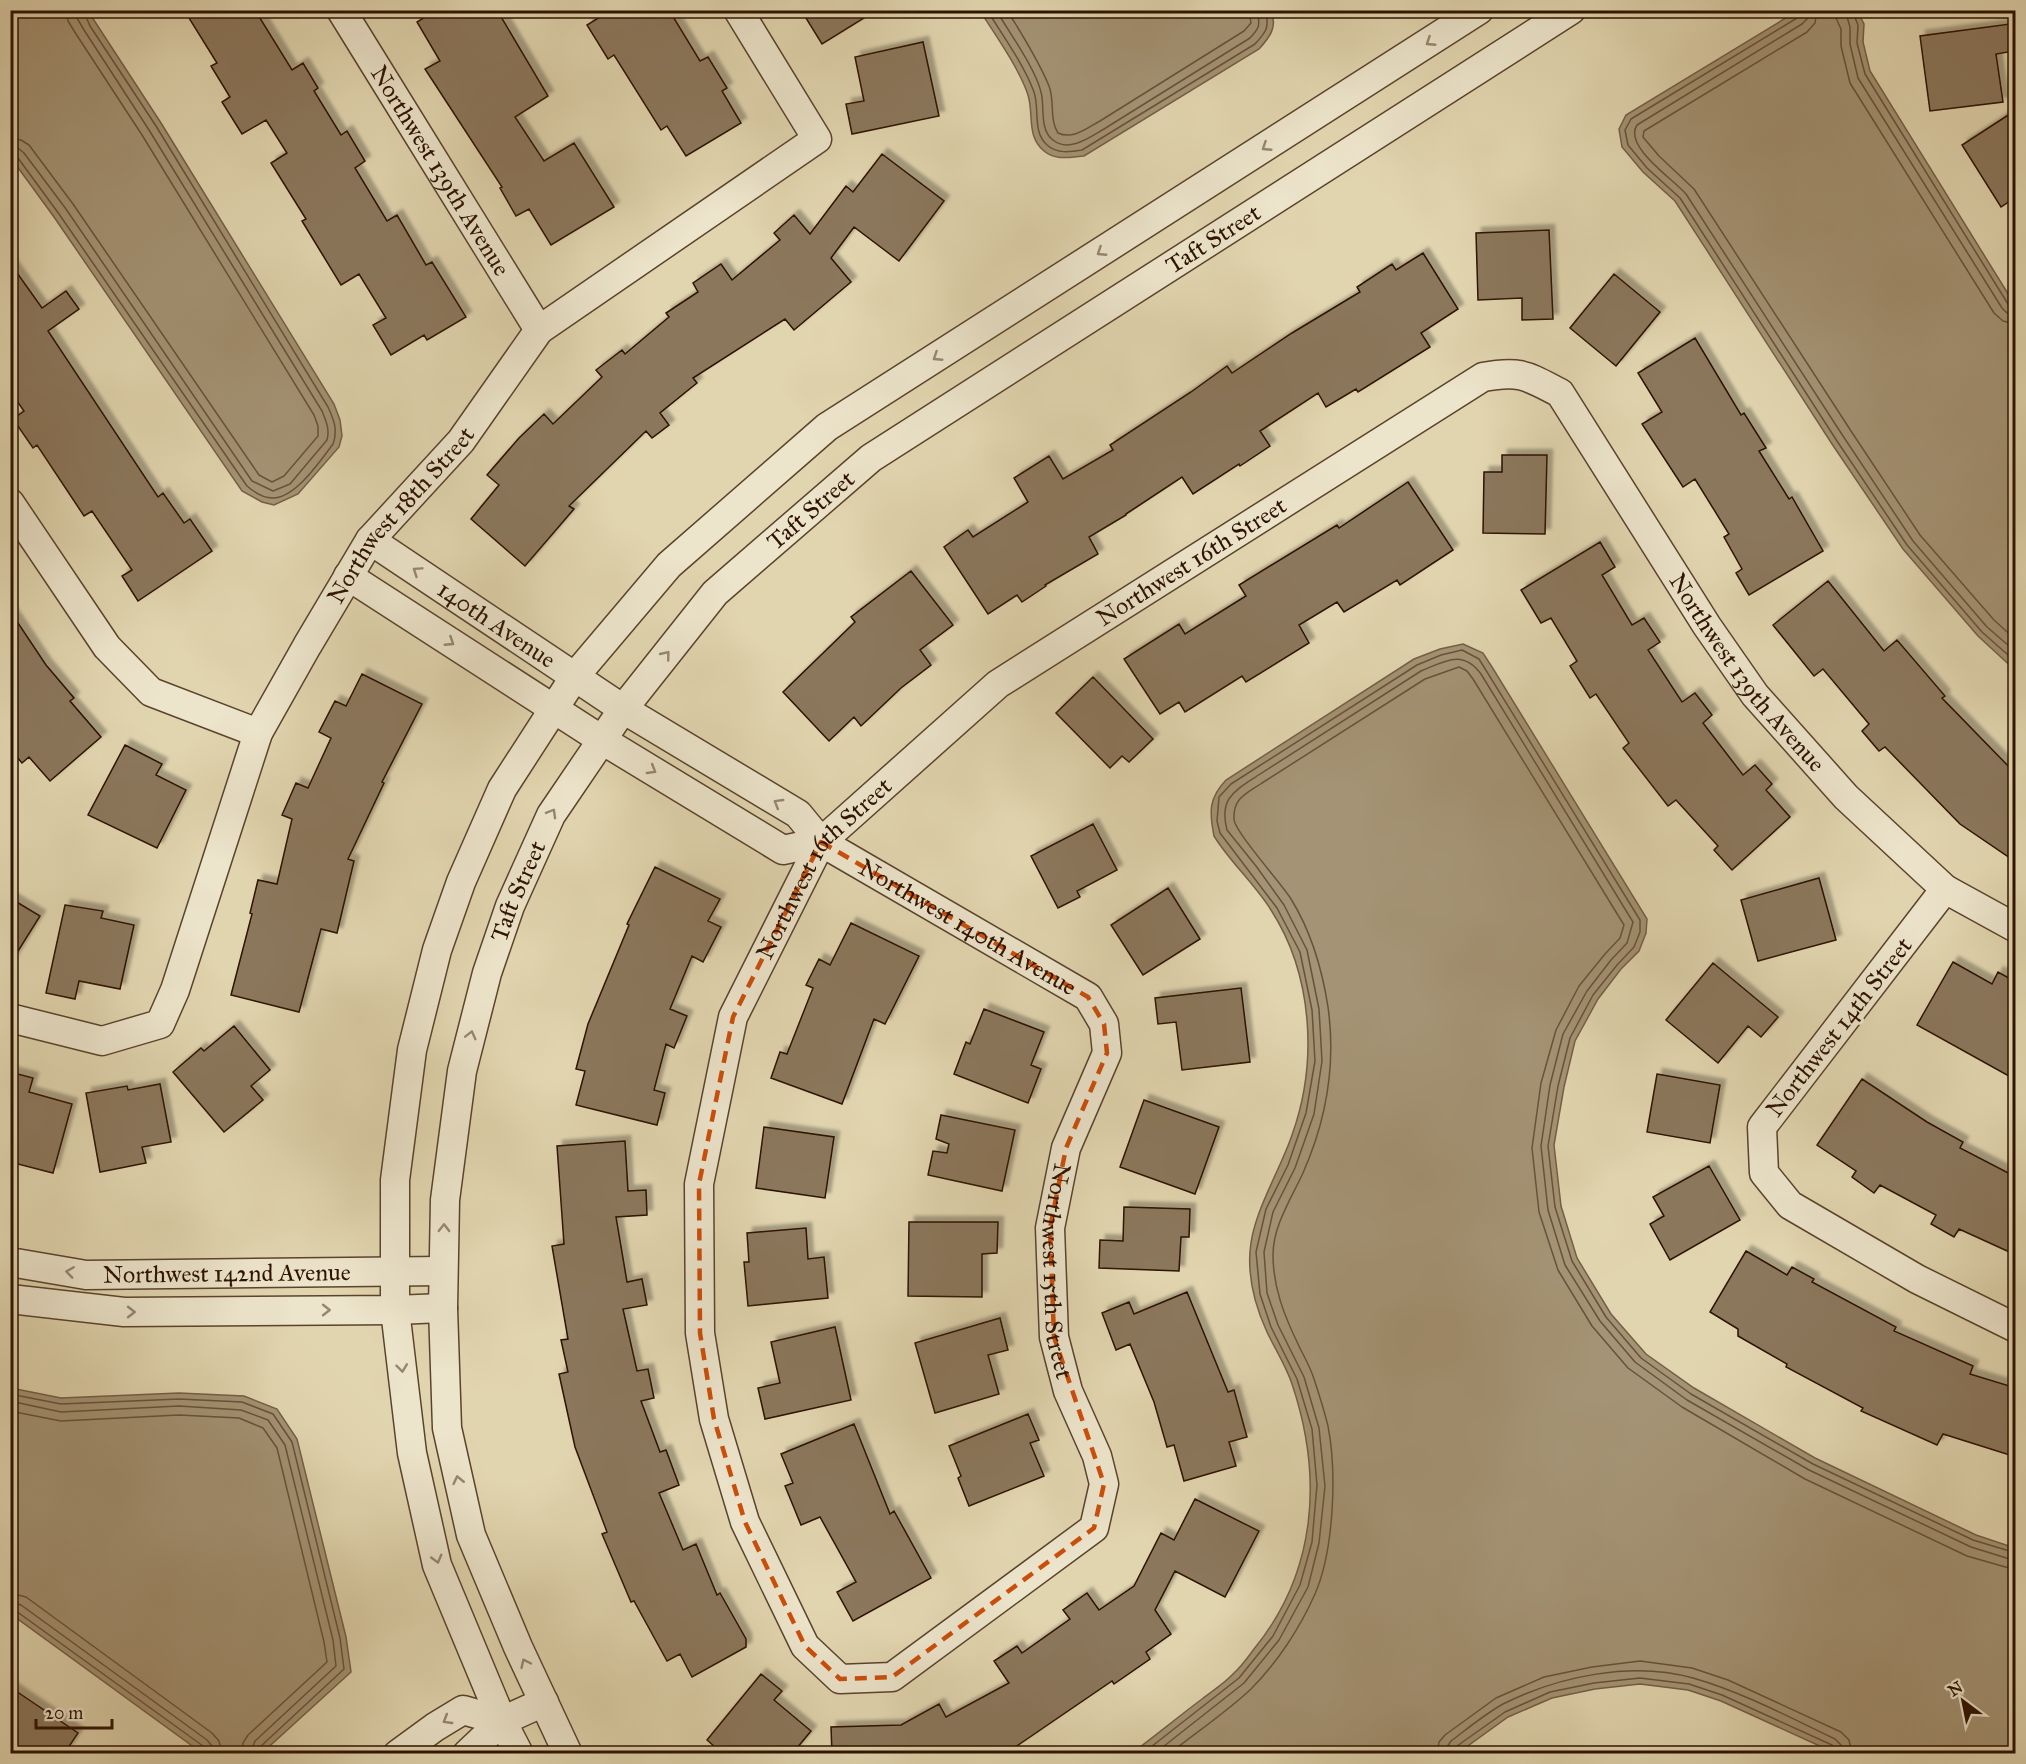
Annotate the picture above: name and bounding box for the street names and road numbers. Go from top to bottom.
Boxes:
street label: Northwest 139th Avenue [364,60,517,281]
street label: Taft Street [1160,197,1267,280]
street label: Northwest 18th Street [321,421,481,609]
street label: Taft Street [761,464,861,556]
street label: Northwest 16th Street [1091,490,1292,633]
street label: Northwest 139th Avenue [1662,568,1832,778]
street label: 140th Avenue [432,574,561,675]
street label: Northwest 16th Street [749,771,898,964]
street label: Taft Street [484,836,553,946]
street label: Northwest 140th Avenue [853,852,1082,1002]
street label: Northwest 14th Street [1759,931,1919,1123]
street label: Northwest 15th Street [1035,1161,1079,1383]
street label: Northwest 142nd Avenue [103,1257,351,1290]

